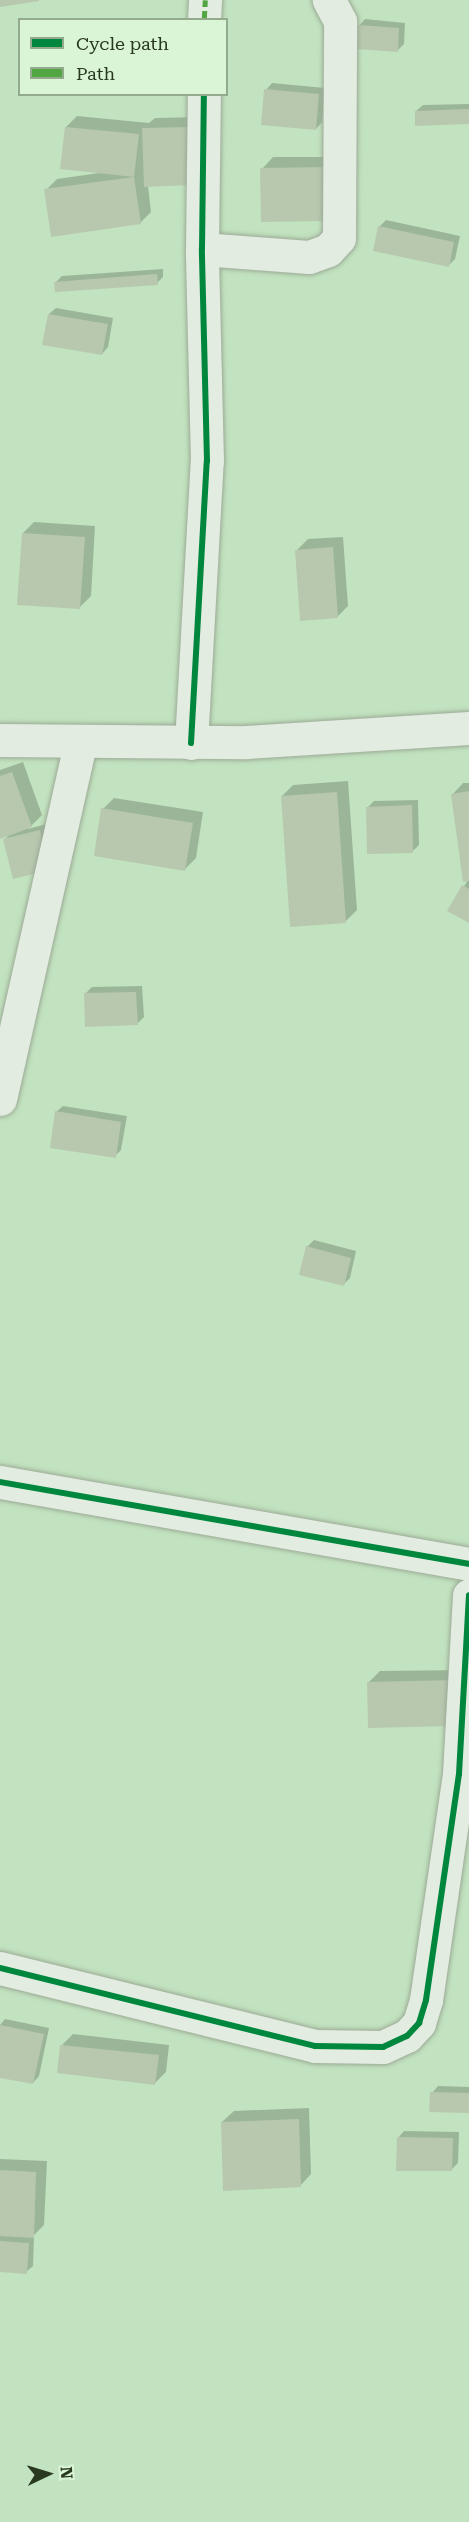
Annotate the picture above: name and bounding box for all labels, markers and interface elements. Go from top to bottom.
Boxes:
legend [18,18,228,96]
text: Cycle path [76,33,169,54]
text: Path [76,63,115,84]
north arrow [18,2444,78,2504]
text: N [57,2466,76,2480]

